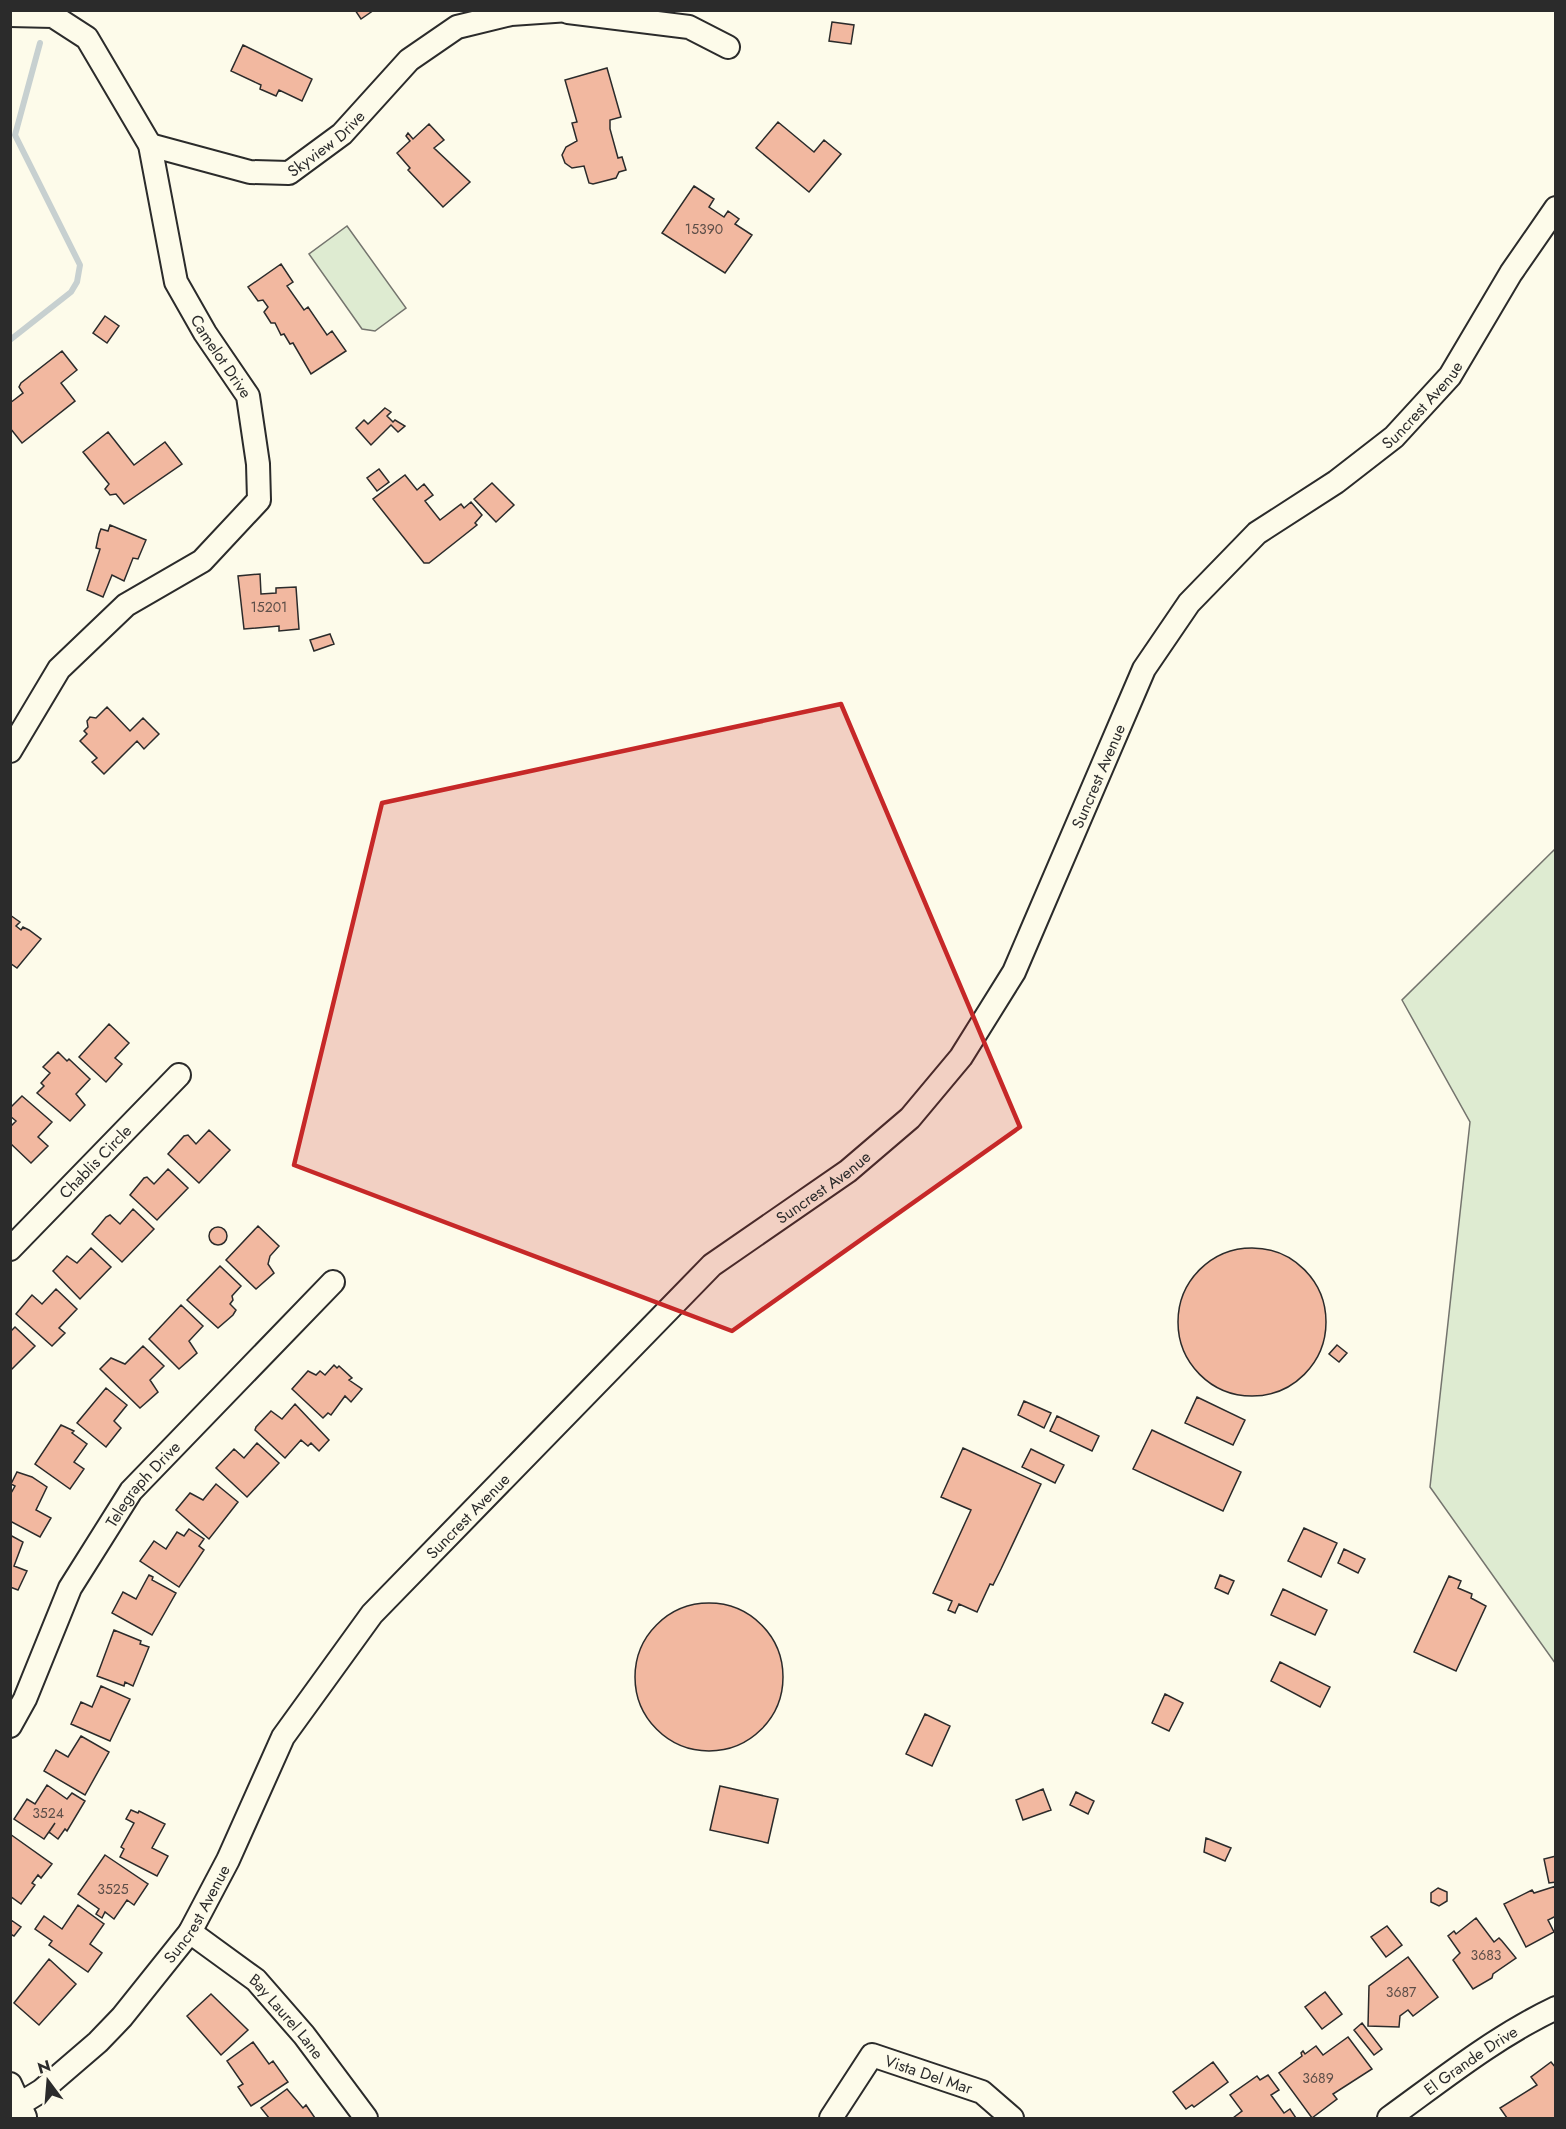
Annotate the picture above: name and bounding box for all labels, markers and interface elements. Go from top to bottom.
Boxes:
street label: Skyview Drive [283,105,370,182]
house number: 15390 [685,219,723,239]
street label: Camelot Drive [185,310,257,403]
street label: Suncrest Avenue [1377,357,1468,455]
house number: 15201 [251,597,287,617]
street label: Suncrest Avenue [1066,720,1131,832]
street label: Chablis Circle [54,1120,137,1204]
street label: Suncrest Avenue [771,1146,876,1229]
street label: Telegraph Drive [100,1436,185,1532]
street label: Suncrest Avenue [421,1468,515,1564]
house number: 3524 [32,1803,64,1823]
street label: Suncrest Avenue [158,1861,236,1968]
house number: 3525 [97,1879,129,1899]
house number: 3683 [1471,1945,1502,1965]
street label: Bay Laurel Lane [245,1968,329,2064]
house number: 3687 [1386,1982,1417,2002]
street label: El Grande Drive [1419,2020,1522,2101]
street label: Vista Del Mar [882,2049,976,2100]
north arrow [18,2051,78,2111]
text: N [35,2054,53,2080]
house number: 3689 [1302,2068,1334,2088]

